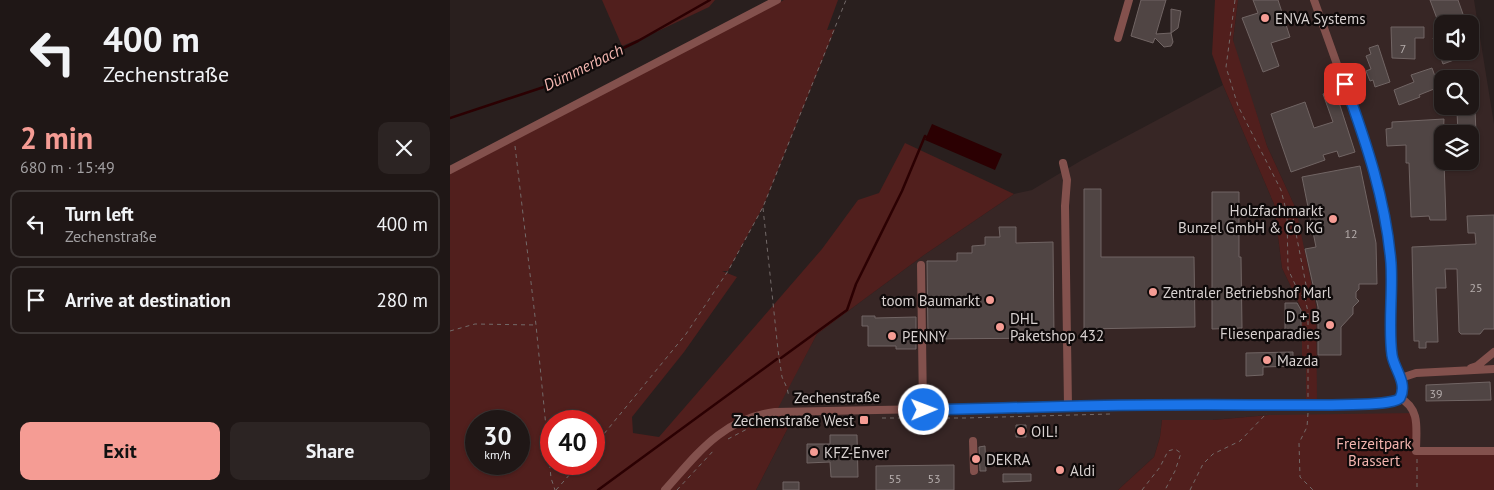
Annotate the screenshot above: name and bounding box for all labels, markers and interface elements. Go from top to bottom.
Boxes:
place label: ENVA Systems [1275,9,1365,28]
marker: ENVA Systems [1259,12,1271,24]
map controls [1434,15,1479,170]
button: sound [1434,15,1479,60]
text: 400 m [103,16,200,62]
icon: left [20,20,85,85]
water label: Dümmerbach [540,39,626,95]
house number: 7 [1400,41,1406,56]
text: Zechenstraße [103,60,229,88]
pin [1324,63,1366,105]
icon: arrive [1331,70,1359,98]
button: search [1434,70,1479,115]
text: 2 min [20,118,93,157]
button: close [378,122,430,174]
button: layers [1434,125,1479,170]
text: 680 m · 15:49 [20,157,115,177]
place label: Holzfachmarkt Bunzel GmbH & Co KG [1178,201,1323,237]
text: Turn left [65,202,134,226]
icon: left [22,210,50,238]
text: 400 m [376,212,428,236]
marker: Holzfachmarkt Bunzel GmbH & Co KG [1327,213,1339,225]
text: Zechenstraße [65,226,157,246]
house number: 12 [1344,226,1358,241]
house number: 25 [1469,280,1483,295]
place label: Zentraler Betriebshof Marl [1163,283,1332,302]
icon: arrive [22,286,50,314]
marker: Zentraler Betriebshof Marl [1147,286,1159,298]
text: Arrive at destination [65,288,231,312]
text: 280 m [376,288,428,312]
place label: toom Baumarkt [882,291,980,310]
marker: toom Baumarkt [984,294,996,306]
place label: D + B Fliesenparadies [1220,307,1320,343]
place label: DHL Paketshop 432 [1010,309,1104,345]
marker: D + B Fliesenparadies [1324,319,1336,331]
marker: DHL Paketshop 432 [994,321,1006,333]
place label: PENNY [902,327,948,346]
marker: PENNY [886,330,898,342]
place label: Mazda [1277,351,1319,370]
marker: Mazda [1261,354,1273,366]
position arrow [897,383,949,435]
house number: 39 [1429,386,1443,401]
street label: Zechenstraße [794,387,880,407]
speed limit sign: 40 [540,410,605,475]
place label: Zechenstraße West [733,411,854,430]
marker: Zechenstraße West [858,414,870,426]
text: 30 [483,420,512,452]
button: Exit [20,422,220,480]
button: Share [230,422,430,480]
place label: OIL! [1031,422,1058,441]
marker: OIL! [1015,425,1027,437]
park label: Freizeitpark Brassert [1336,434,1413,470]
place label: KFZ-Enver [824,443,889,462]
marker: KFZ-Enver [808,446,820,458]
text: km/h [484,447,511,462]
place label: DEKRA [986,450,1031,469]
marker: DEKRA [970,453,982,465]
place label: Aldi [1070,461,1095,480]
marker: Aldi [1054,464,1066,476]
house number: 55 [888,471,902,486]
house number: 53 [927,471,941,486]

